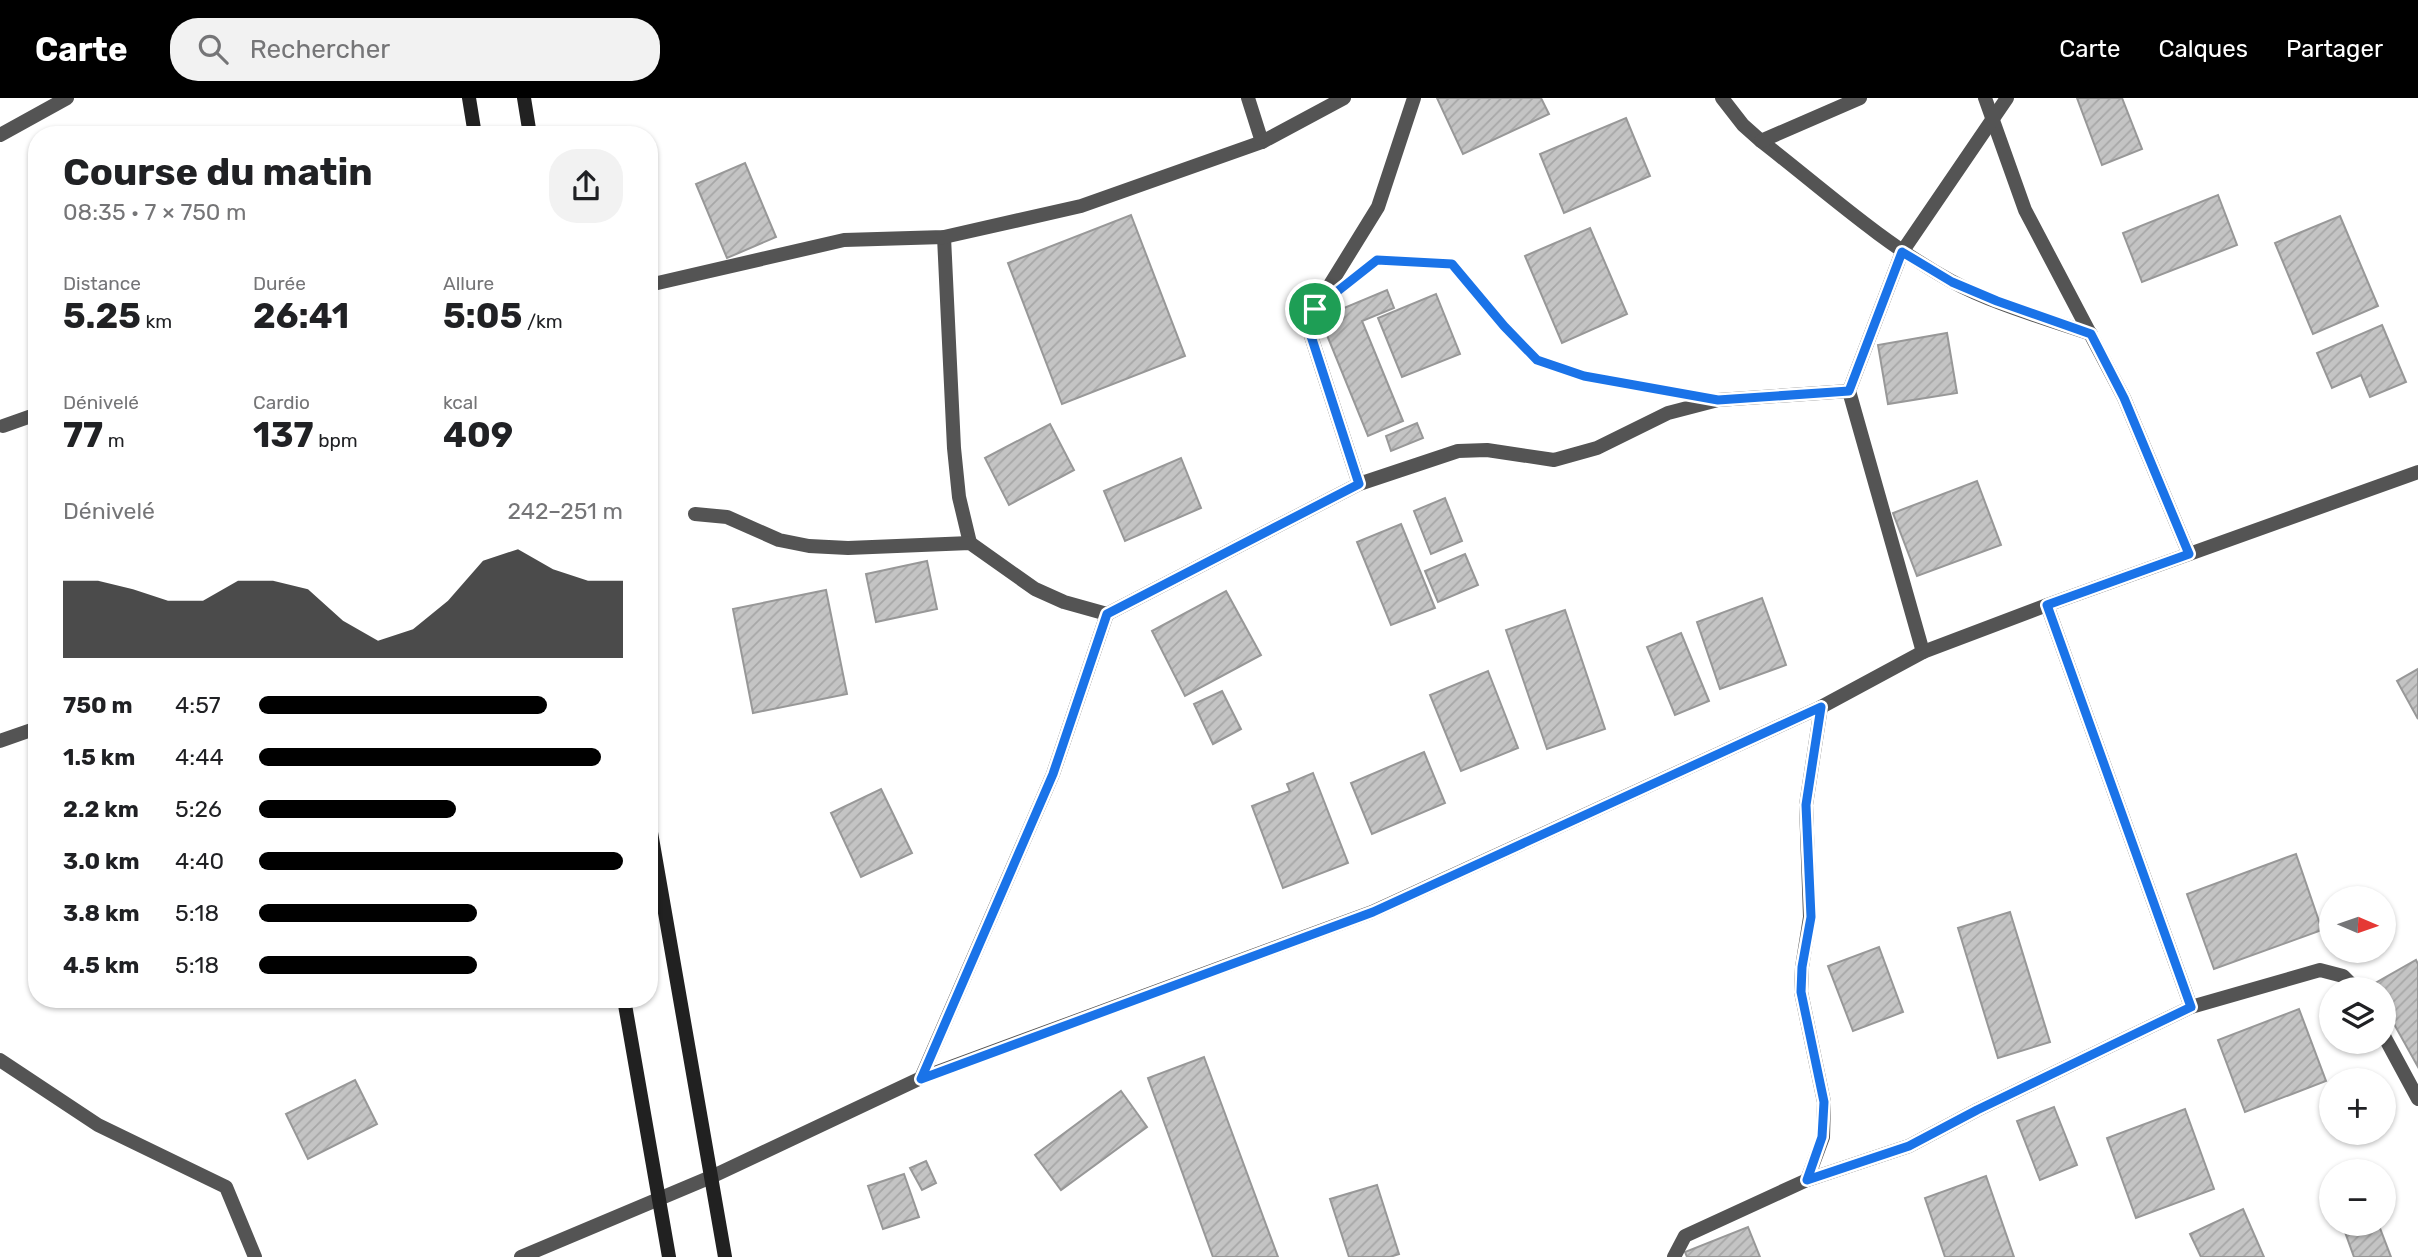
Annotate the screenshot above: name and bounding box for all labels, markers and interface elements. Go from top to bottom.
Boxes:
search box [170,18,660,81]
text: Carte [35,30,128,69]
icon: search [194,30,232,68]
text: Rechercher [250,34,390,65]
text: Carte [2059,35,2120,63]
text: Calques [2158,35,2248,63]
text: Partager [2286,35,2383,63]
text: Course du matin [63,149,373,195]
button: share [549,149,623,223]
text: 08:35 · 7 × 750 m [63,198,247,226]
text: Distance [63,272,141,295]
text: Durée [253,272,306,295]
text: Allure [443,272,494,295]
pin [1285,279,1345,339]
icon: arrive [1296,290,1334,328]
text: 5.25 [63,295,141,337]
text: 26:41 [253,295,349,337]
text: 5:05 [443,295,522,337]
text: km [141,310,172,333]
text: /km [522,310,563,333]
text: Dénivelé [63,391,139,414]
text: Cardio [253,391,310,414]
text: kcal [443,391,478,414]
text: 77 [63,414,103,456]
text: 137 [253,414,314,456]
text: 409 [443,414,513,456]
text: m [103,429,125,452]
text: bpm [314,429,358,452]
text: Dénivelé [63,497,155,525]
text: 242–251 m [507,497,623,525]
text: 750 m [63,691,133,719]
text: 4:57 [175,691,221,719]
text: 1.5 km [63,743,135,771]
text: 4:44 [175,743,224,771]
text: 2.2 km [63,795,139,823]
text: 5:26 [175,795,222,823]
text: 3.0 km [63,847,140,875]
text: 4:40 [175,847,224,875]
north arrow [2319,886,2396,962]
map controls [2319,886,2396,1236]
text: 3.8 km [63,899,140,927]
text: 5:18 [175,899,219,927]
text: 4.5 km [63,951,139,979]
text: 5:18 [175,951,219,979]
button: layers [2319,977,2396,1054]
button: + [2319,1068,2396,1145]
button: − [2319,1159,2396,1236]

